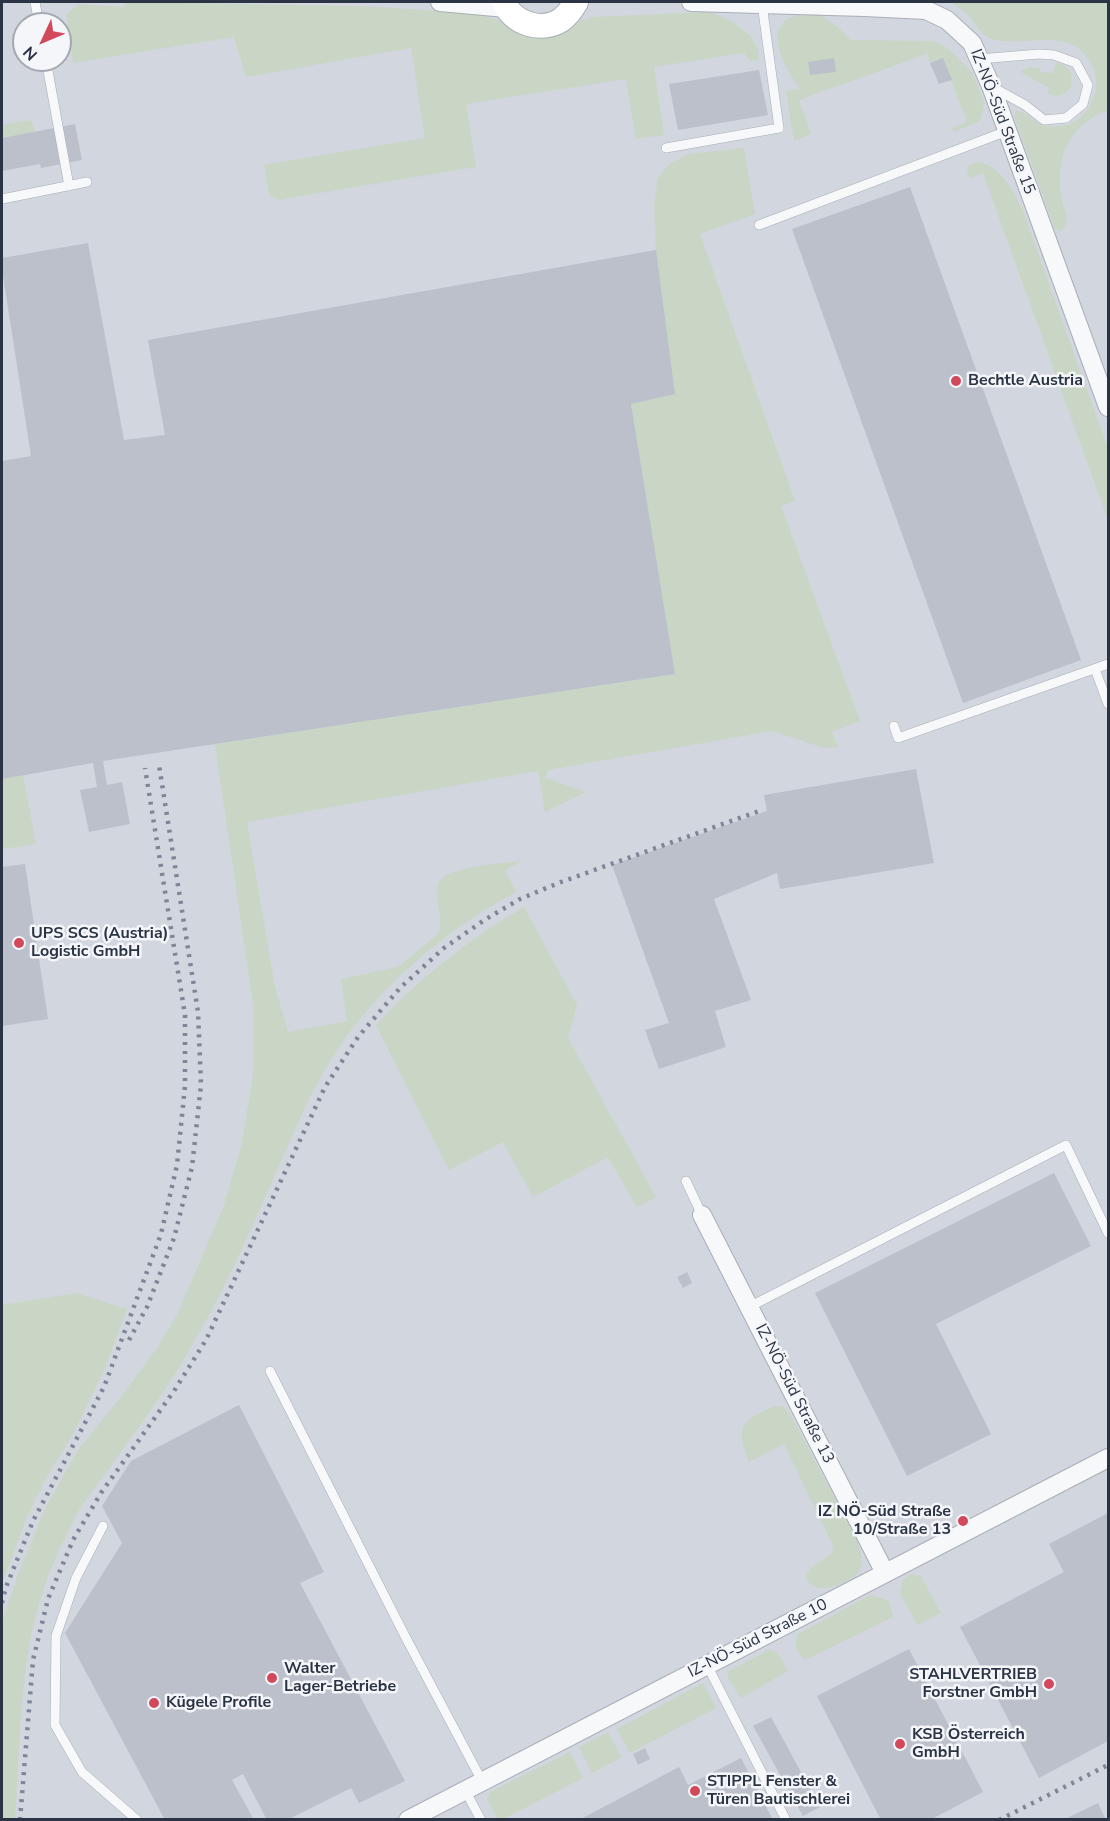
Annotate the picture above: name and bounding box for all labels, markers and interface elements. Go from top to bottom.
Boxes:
north arrow [12,12,72,72]
text: N [18,41,43,65]
street label: IZ-NÖ-Süd Straße 15 [965,47,1039,197]
place label: Bechtle Austria [968,371,1083,391]
marker: Bechtle Austria [949,374,963,388]
place label: UPS SCS (Austria) Logistic GmbH [31,924,168,962]
marker: UPS SCS (Austria) Logistic GmbH [12,936,26,950]
street label: IZ-NÖ-Süd Straße 13 [750,1321,838,1467]
place label: IZ NÖ-Süd Straße 10/Straße 13 [818,1502,951,1540]
marker: IZ NÖ-Süd Straße 10/Straße 13 [956,1514,970,1528]
street label: IZ-NÖ-Süd Straße 10 [685,1595,831,1683]
place label: Walter Lager-Betriebe [284,1659,396,1697]
place label: STAHLVERTRIEB Forstner GmbH [909,1665,1037,1703]
marker: Walter Lager-Betriebe [265,1671,279,1685]
marker: STAHLVERTRIEB Forstner GmbH [1042,1677,1056,1691]
place label: Kügele Profile [166,1693,271,1713]
marker: Kügele Profile [147,1696,161,1710]
place label: KSB Österreich GmbH [912,1725,1025,1763]
marker: KSB Österreich GmbH [893,1737,907,1751]
place label: STIPPL Fenster & Türen Bautischlerei [707,1772,850,1810]
marker: STIPPL Fenster & Türen Bautischlerei [688,1784,702,1798]

